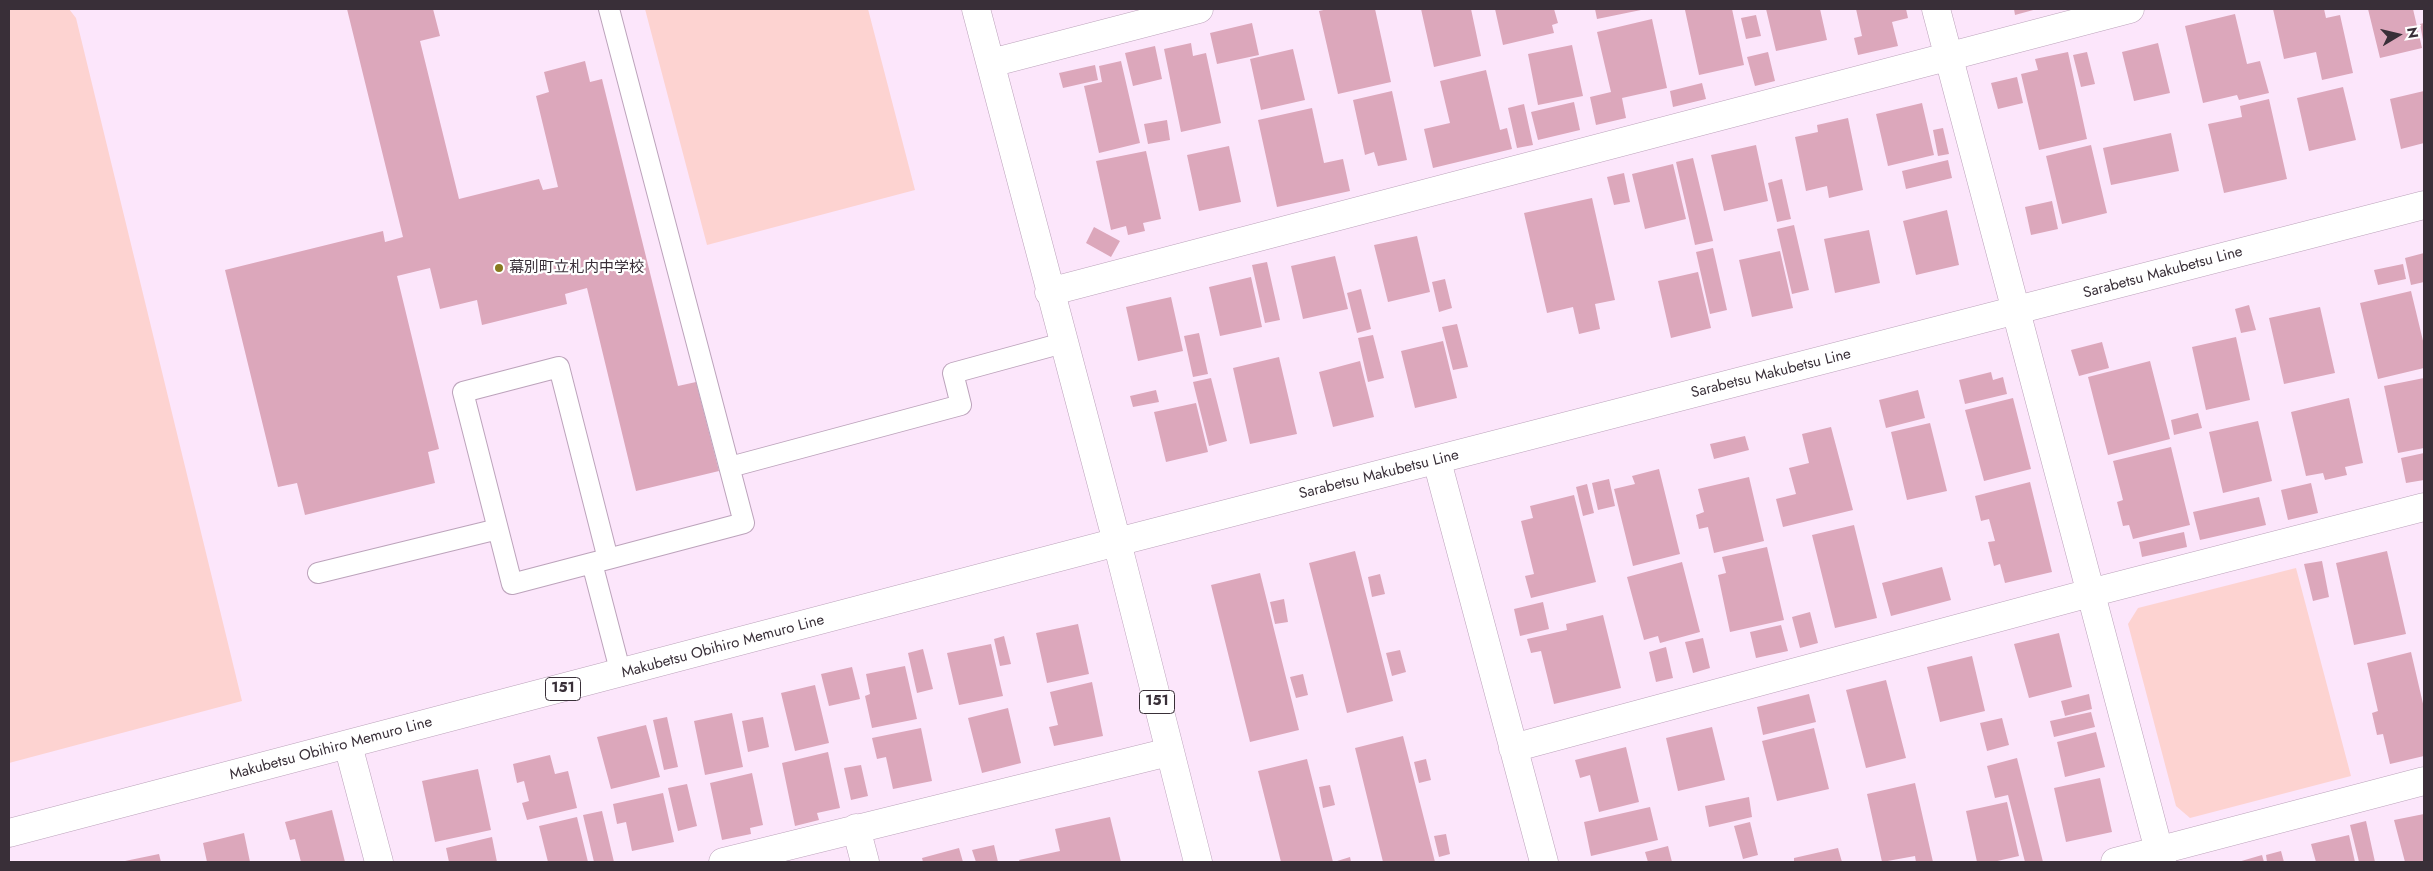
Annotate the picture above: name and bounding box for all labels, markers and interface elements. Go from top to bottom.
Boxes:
north arrow [2373,10,2423,60]
text: N [2402,26,2424,40]
street label: Sarabetsu Makubetsu Line [2081,243,2245,303]
place label: 幕別町立札内中学校 [509,259,644,277]
marker: 幕別町立札内中学校 [493,262,505,274]
street label: Sarabetsu Makubetsu Line [1689,345,1853,403]
street label: Sarabetsu Makubetsu Line [1297,446,1461,504]
street label: Makubetsu Obihiro Memuro Line [620,611,826,683]
road number: 151 [546,678,580,701]
road number: 151 [1140,690,1174,714]
street label: Makubetsu Obihiro Memuro Line [228,713,434,785]

